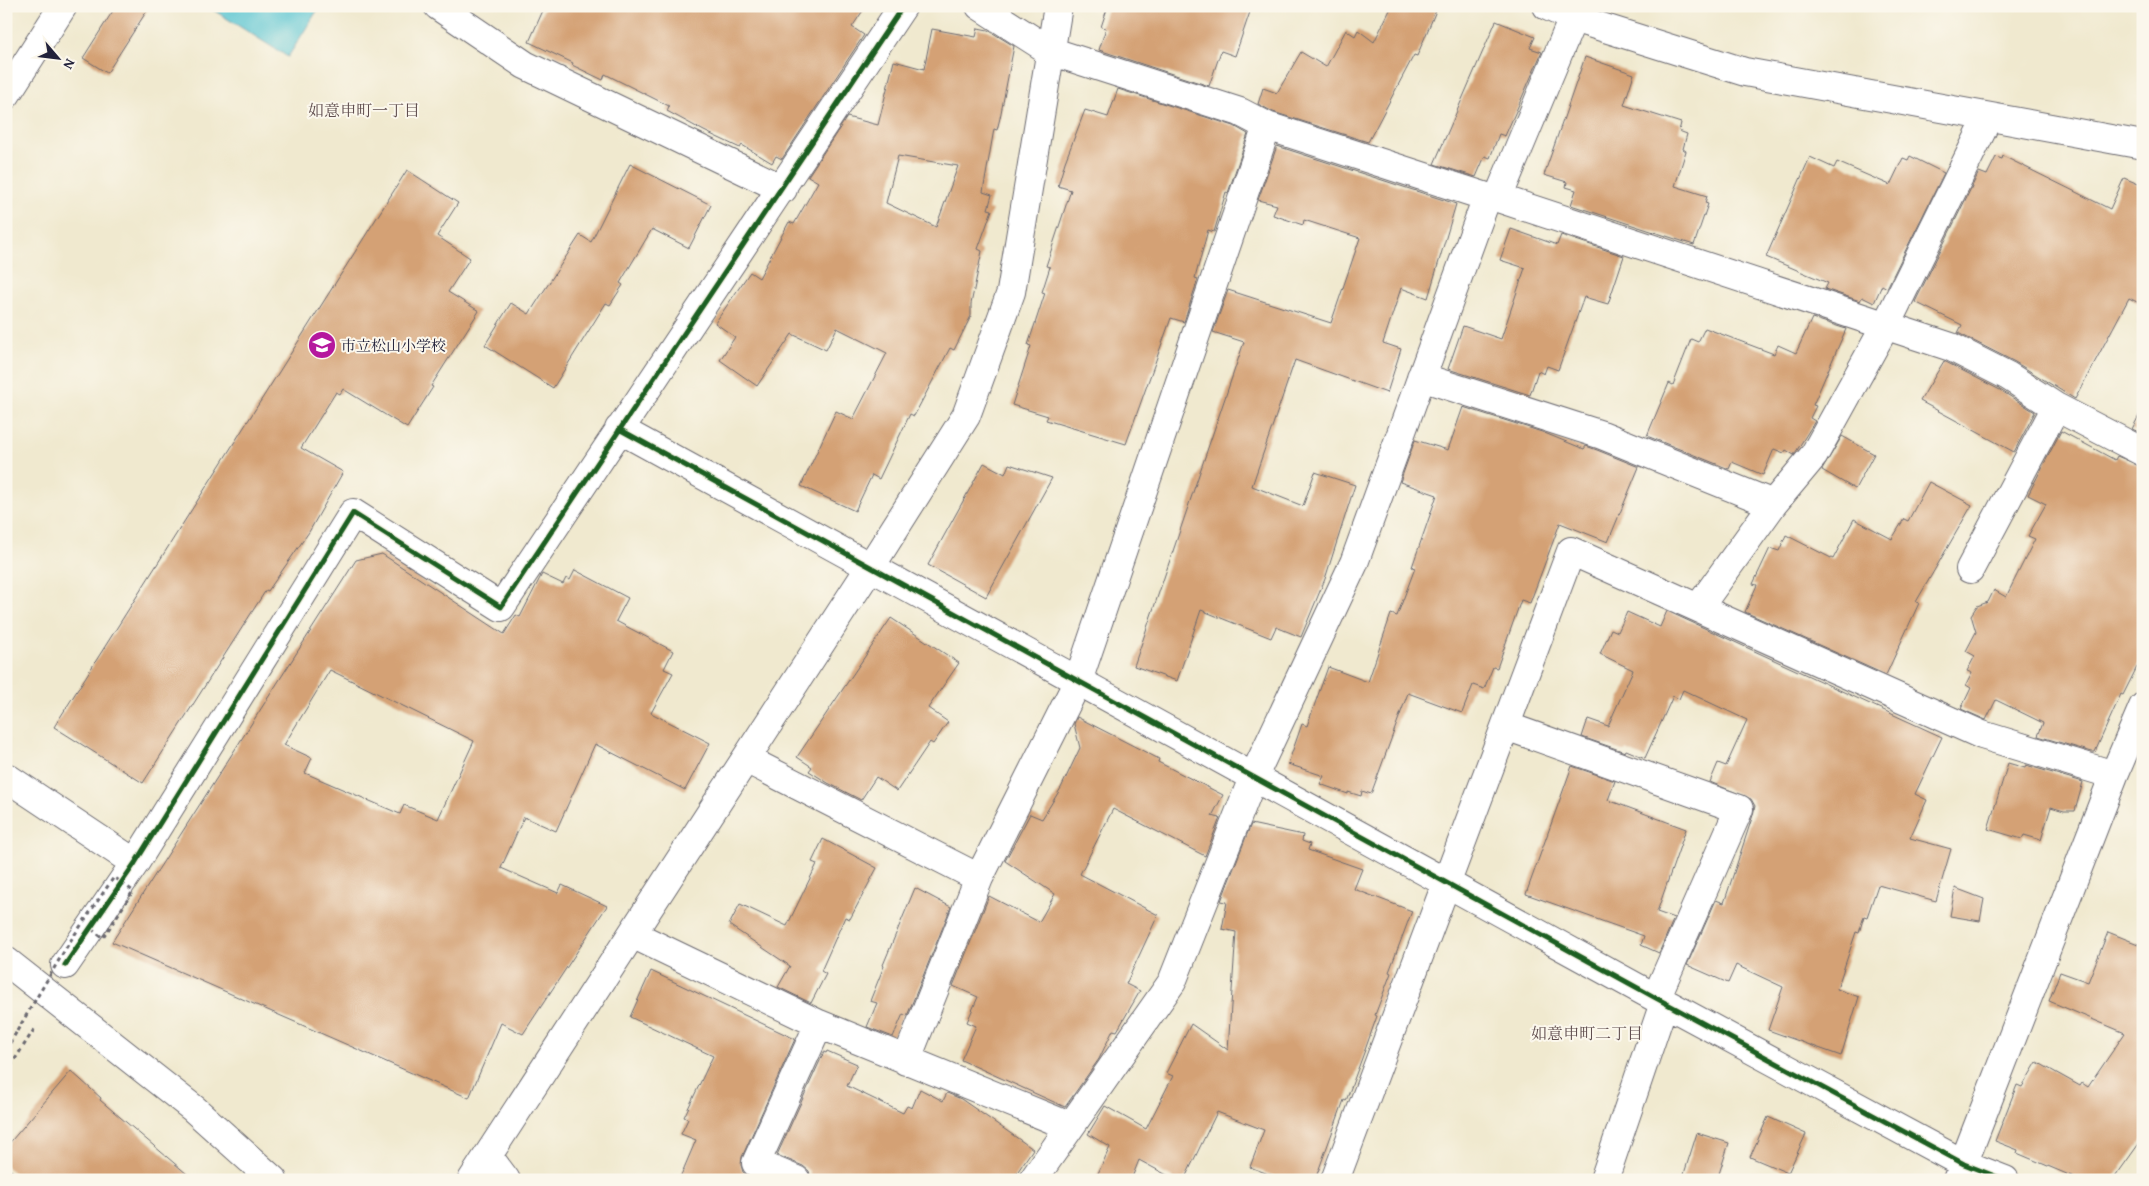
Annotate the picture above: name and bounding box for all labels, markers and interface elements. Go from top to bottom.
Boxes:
north arrow [32,32,82,82]
text: N [58,55,81,73]
district label: 如意申町一丁目 [308,98,420,122]
school or university icon: 市立松山小学校 [307,330,337,360]
place label: 市立松山小学校 [341,335,446,356]
district label: 如意申町二丁目 [1531,1021,1643,1045]

